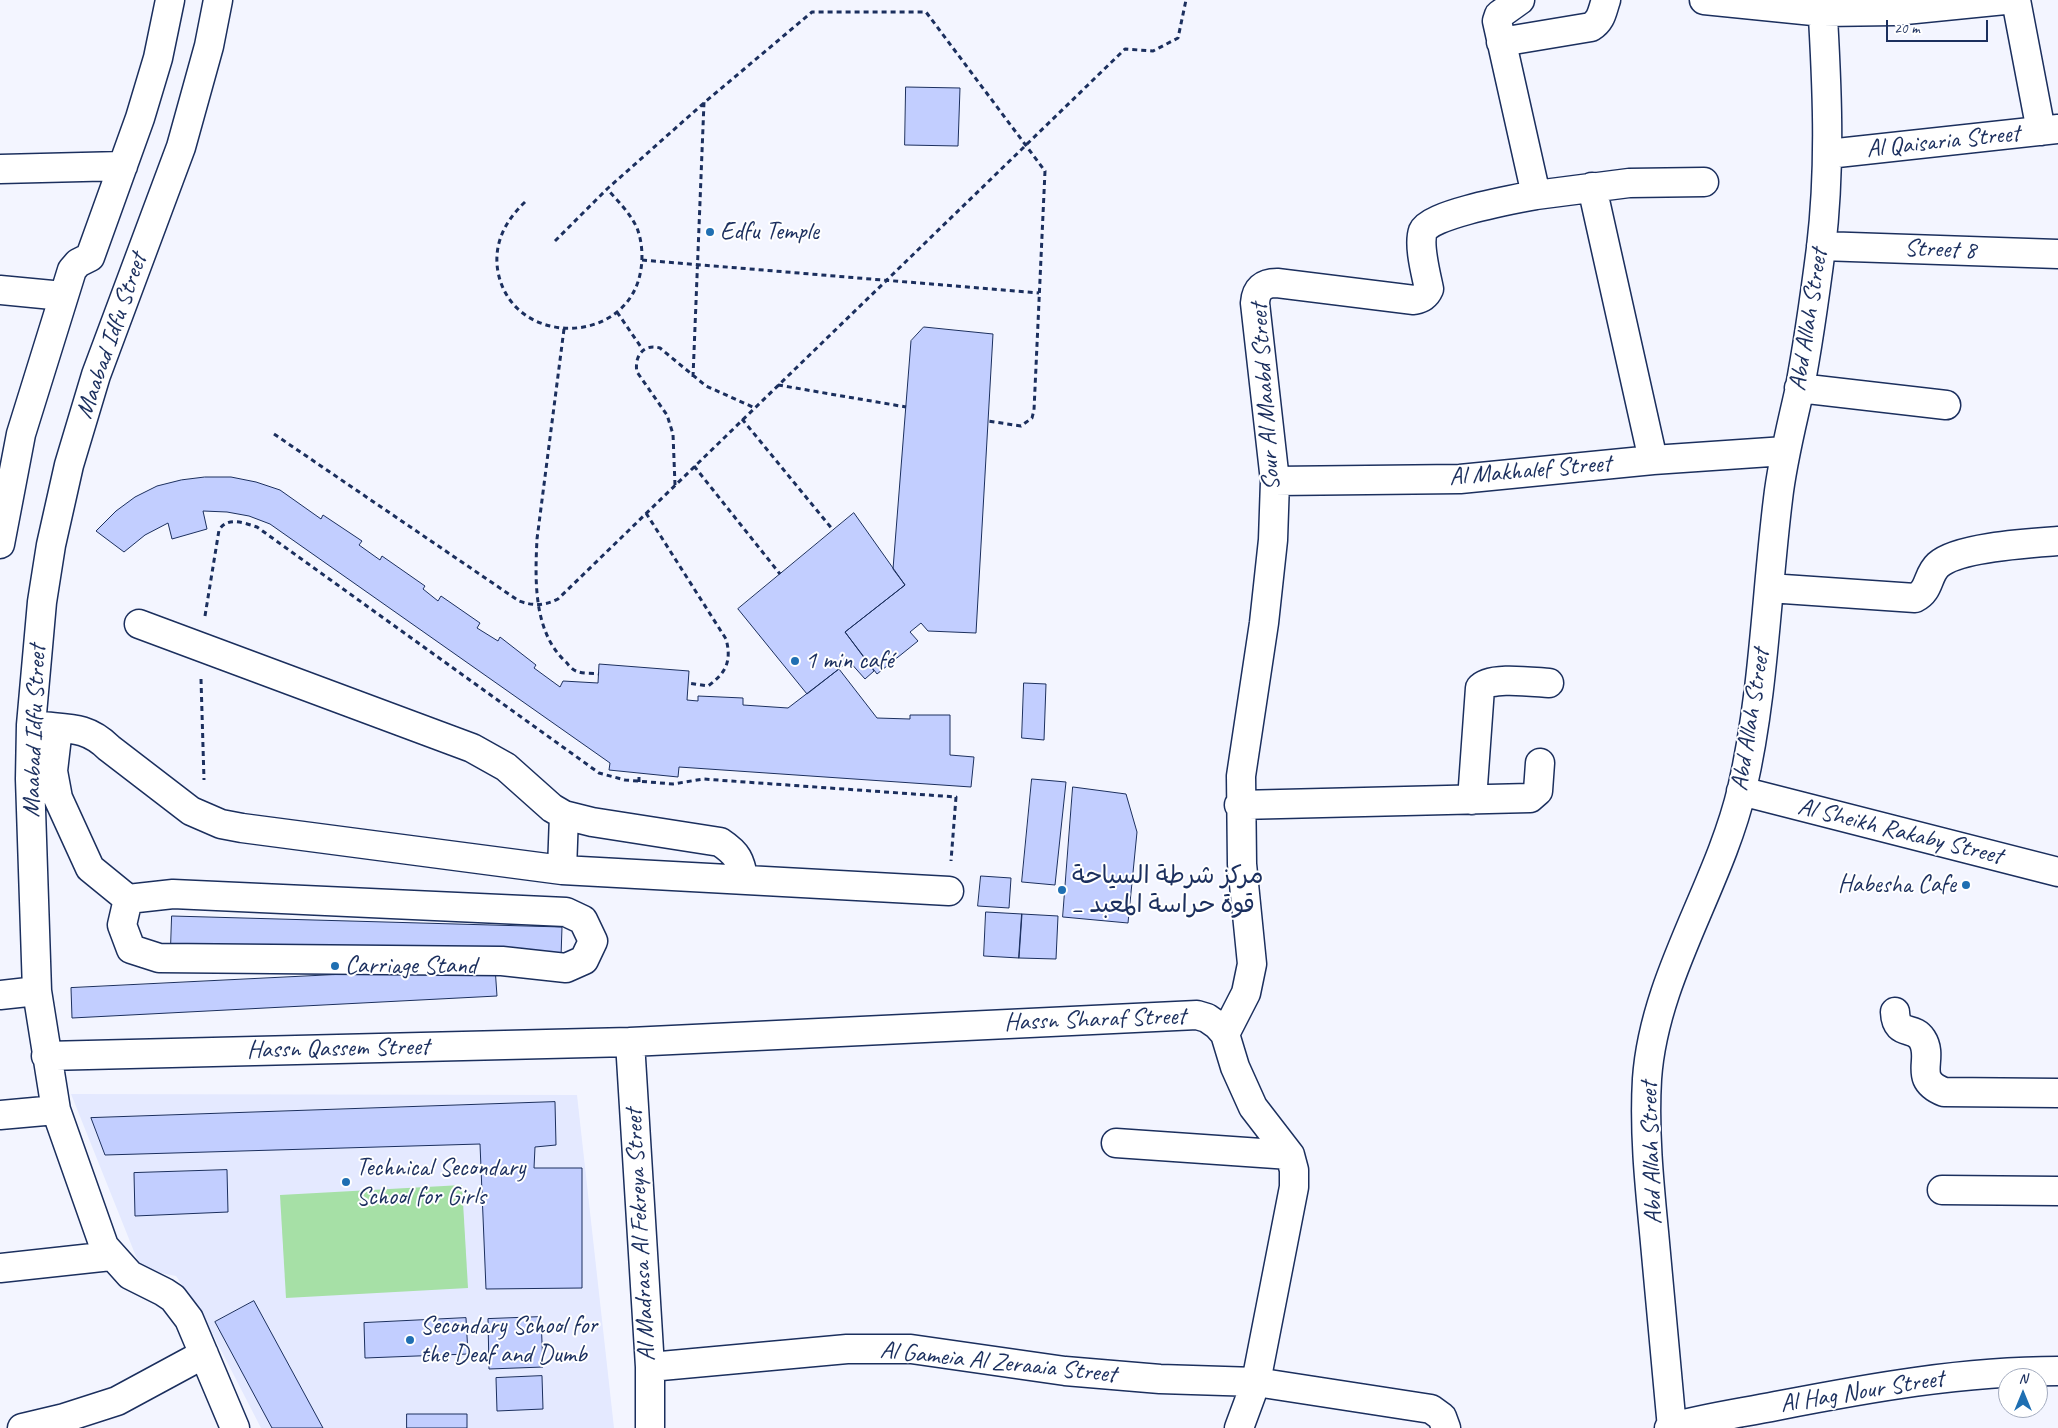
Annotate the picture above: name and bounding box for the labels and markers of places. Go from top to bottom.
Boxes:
place label: Edfu Temple [720,217,819,247]
marker: Edfu Temple [704,226,716,238]
place label: 1 min café [805,646,893,676]
marker: 1 min café [789,655,801,667]
place label: مركز شرطة السياحة _ قوة حراسة المعبد [1072,861,1263,920]
place label: Habesha Cafe [1838,870,1956,900]
marker: Habesha Cafe [1960,879,1972,891]
marker: مركز شرطة السياحة _ قوة حراسة المعبد [1056,884,1068,896]
place label: Carriage Stand [345,951,477,981]
marker: Carriage Stand [329,960,341,972]
place label: Technical Secondary School for Girls [356,1153,525,1212]
marker: Technical Secondary School for Girls [340,1176,352,1188]
place label: Secondary School for the Deaf and Dumb [420,1311,597,1370]
marker: Secondary School for the Deaf and Dumb [404,1334,416,1346]

